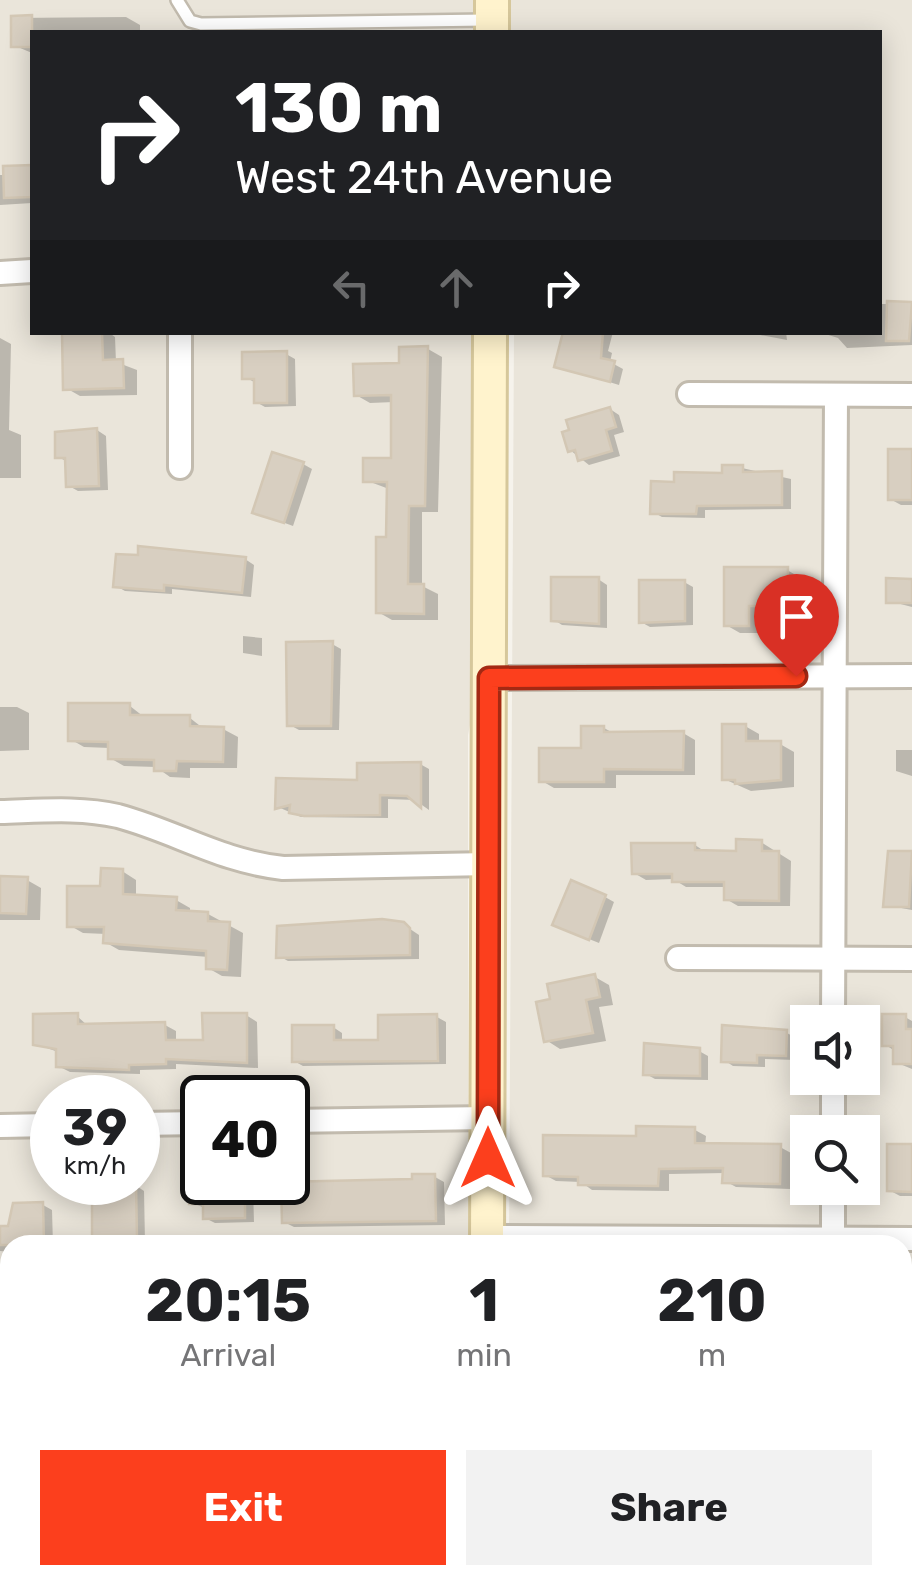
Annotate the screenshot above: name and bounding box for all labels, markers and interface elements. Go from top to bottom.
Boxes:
text: 130 m [235,67,443,150]
icon: right [70,70,200,200]
text: West 24th Avenue [235,151,613,204]
icon: left [324,260,379,315]
icon: ahead [429,260,484,315]
icon: right [534,260,589,315]
pin [754,574,839,677]
icon: arrive [769,589,824,644]
map controls [790,1005,880,1205]
button: sound [790,1005,880,1095]
speed limit sign: 40 [180,1075,310,1205]
text: 39 [63,1098,128,1158]
position arrow [436,1106,540,1210]
button: search [790,1115,880,1205]
text: km/h [64,1151,126,1180]
text: 20:15 [145,1265,311,1336]
text: 1 [469,1265,499,1336]
text: 210 [657,1265,767,1336]
text: Arrival [180,1336,276,1374]
text: min [456,1336,512,1374]
text: m [698,1336,726,1374]
button: Exit [40,1450,446,1565]
button: Share [466,1450,872,1565]

